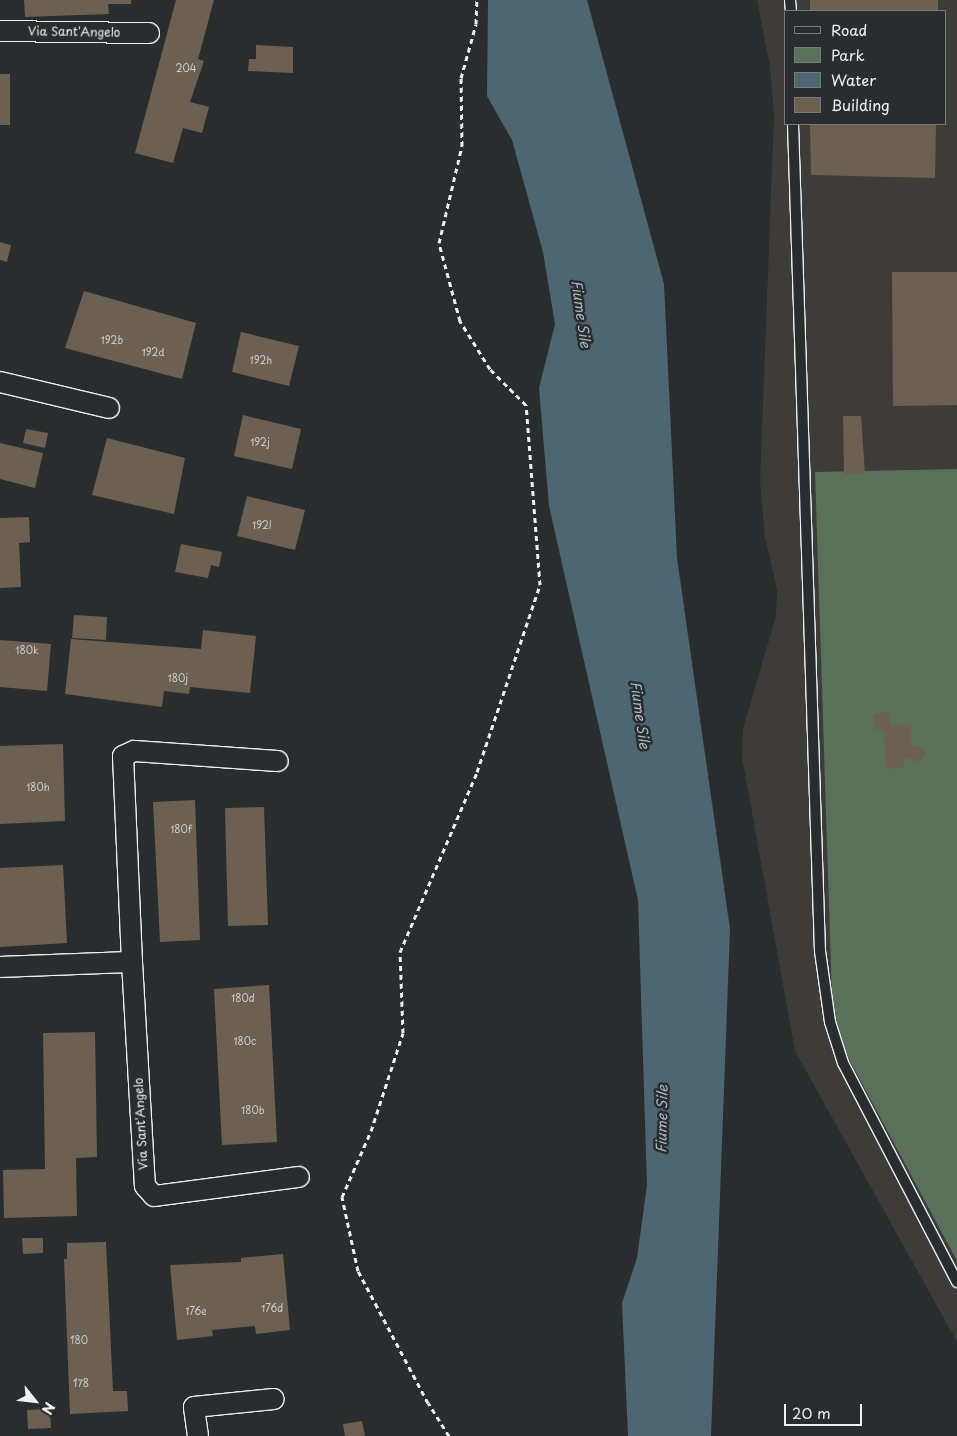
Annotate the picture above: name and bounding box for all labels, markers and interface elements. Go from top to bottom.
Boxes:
legend [784,10,947,125]
text: Road [831,18,867,41]
street label: Via Sant'Angelo [28,24,120,40]
text: Park [831,43,865,66]
house number: 204 [176,62,196,74]
text: Water [831,68,876,91]
text: Building [831,93,890,116]
water label: Fiume Sile [568,279,594,349]
house number: 192b [101,334,123,346]
house number: 192d [141,346,165,358]
house number: 192h [250,354,272,366]
house number: 192j [250,436,270,448]
house number: 192l [252,519,272,531]
house number: 180k [15,644,39,656]
house number: 180j [168,672,188,684]
water label: Fiume Sile [627,680,653,750]
house number: 180h [26,781,50,793]
house number: 180f [170,823,192,835]
house number: 180d [231,992,255,1004]
house number: 180c [234,1035,256,1047]
street label: Via Sant'Angelo [131,1078,151,1170]
water label: Fiume Sile [653,1084,671,1154]
house number: 180b [241,1104,265,1116]
house number: 176d [261,1302,283,1314]
house number: 176e [186,1305,206,1317]
house number: 180 [70,1334,88,1346]
north arrow [10,1376,60,1426]
house number: 178 [73,1377,89,1389]
scale bar [787,1394,864,1426]
text: N [37,1399,60,1418]
text: 20 m [792,1401,831,1424]

